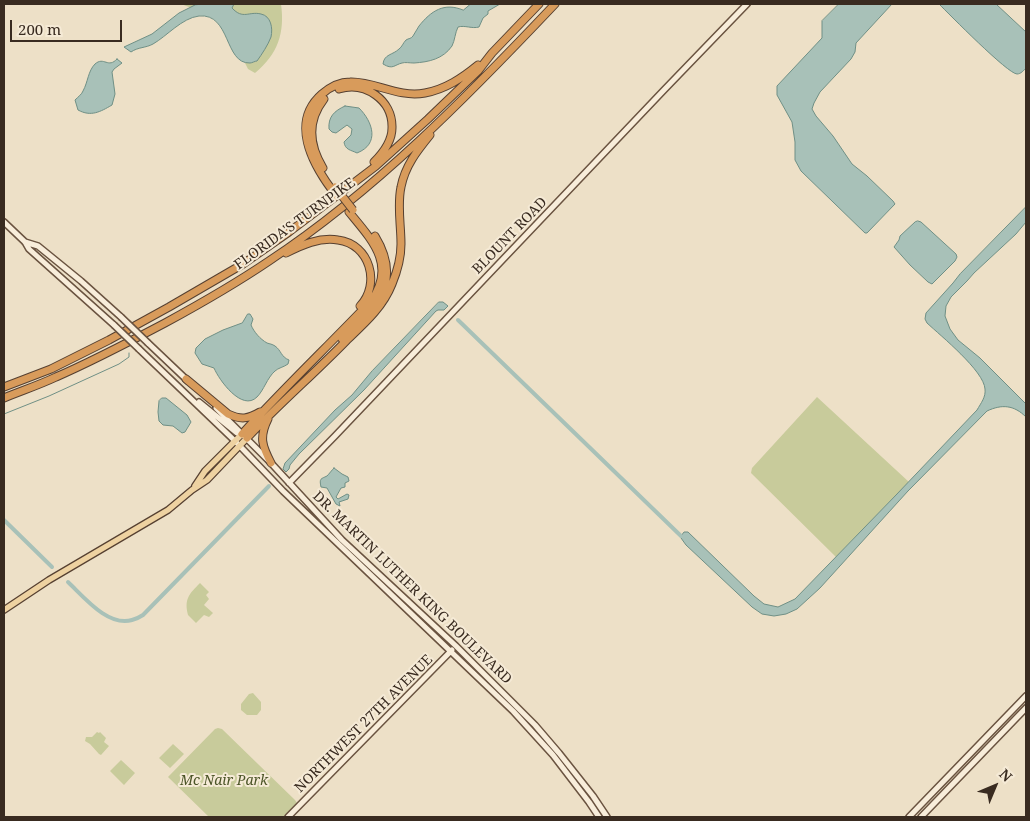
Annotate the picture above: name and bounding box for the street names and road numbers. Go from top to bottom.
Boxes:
street label: FLORIDA'S TURNPIKE [231,175,359,273]
street label: BLOUNT ROAD [469,194,551,278]
street label: DR. MARTIN LUTHER KING BOULEVARD [309,488,515,688]
street label: NORTHWEST 27TH AVENUE [292,652,436,796]

